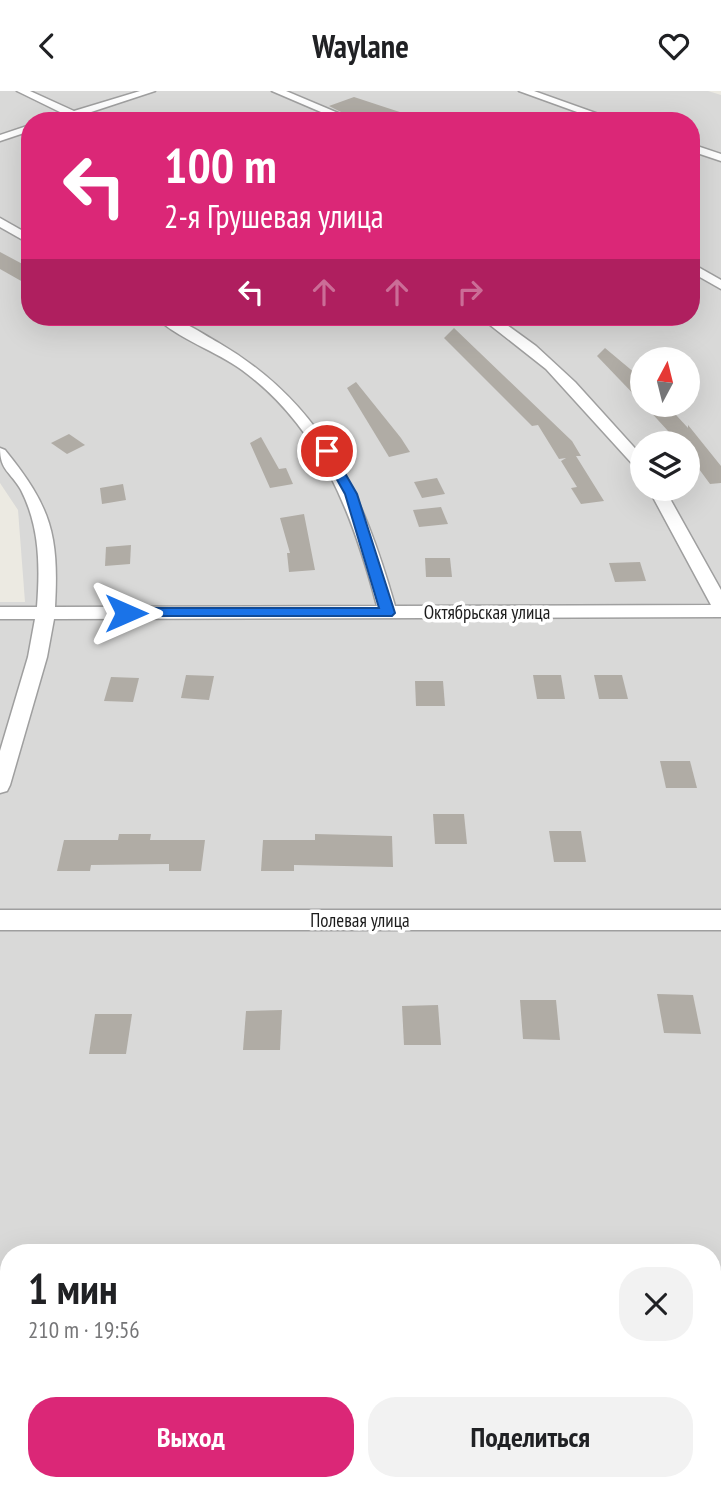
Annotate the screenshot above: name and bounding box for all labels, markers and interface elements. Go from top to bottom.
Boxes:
text: Waylane [312,25,409,67]
icon: back [28,27,66,65]
icon: heart [655,27,693,65]
text: 100 m [164,133,277,197]
icon: left [49,140,140,231]
text: 2-я Грушевая улица [164,195,384,237]
icon: left [232,273,270,311]
icon: ahead [305,273,343,311]
icon: ahead [378,273,416,311]
icon: right [451,273,489,311]
north arrow [630,347,700,417]
map controls [630,347,700,501]
pin [297,421,357,481]
button: layers [630,431,700,501]
icon: arrive [308,432,346,470]
position arrow [89,576,163,650]
street label: Октябрьская улица [424,600,550,624]
street label: Полевая улица [310,908,410,932]
text: 1 мин [28,1261,118,1316]
button: close [619,1267,693,1341]
text: 210 m · 19:56 [28,1315,140,1344]
button: Выход [28,1397,354,1477]
button: Поделиться [368,1397,693,1477]

